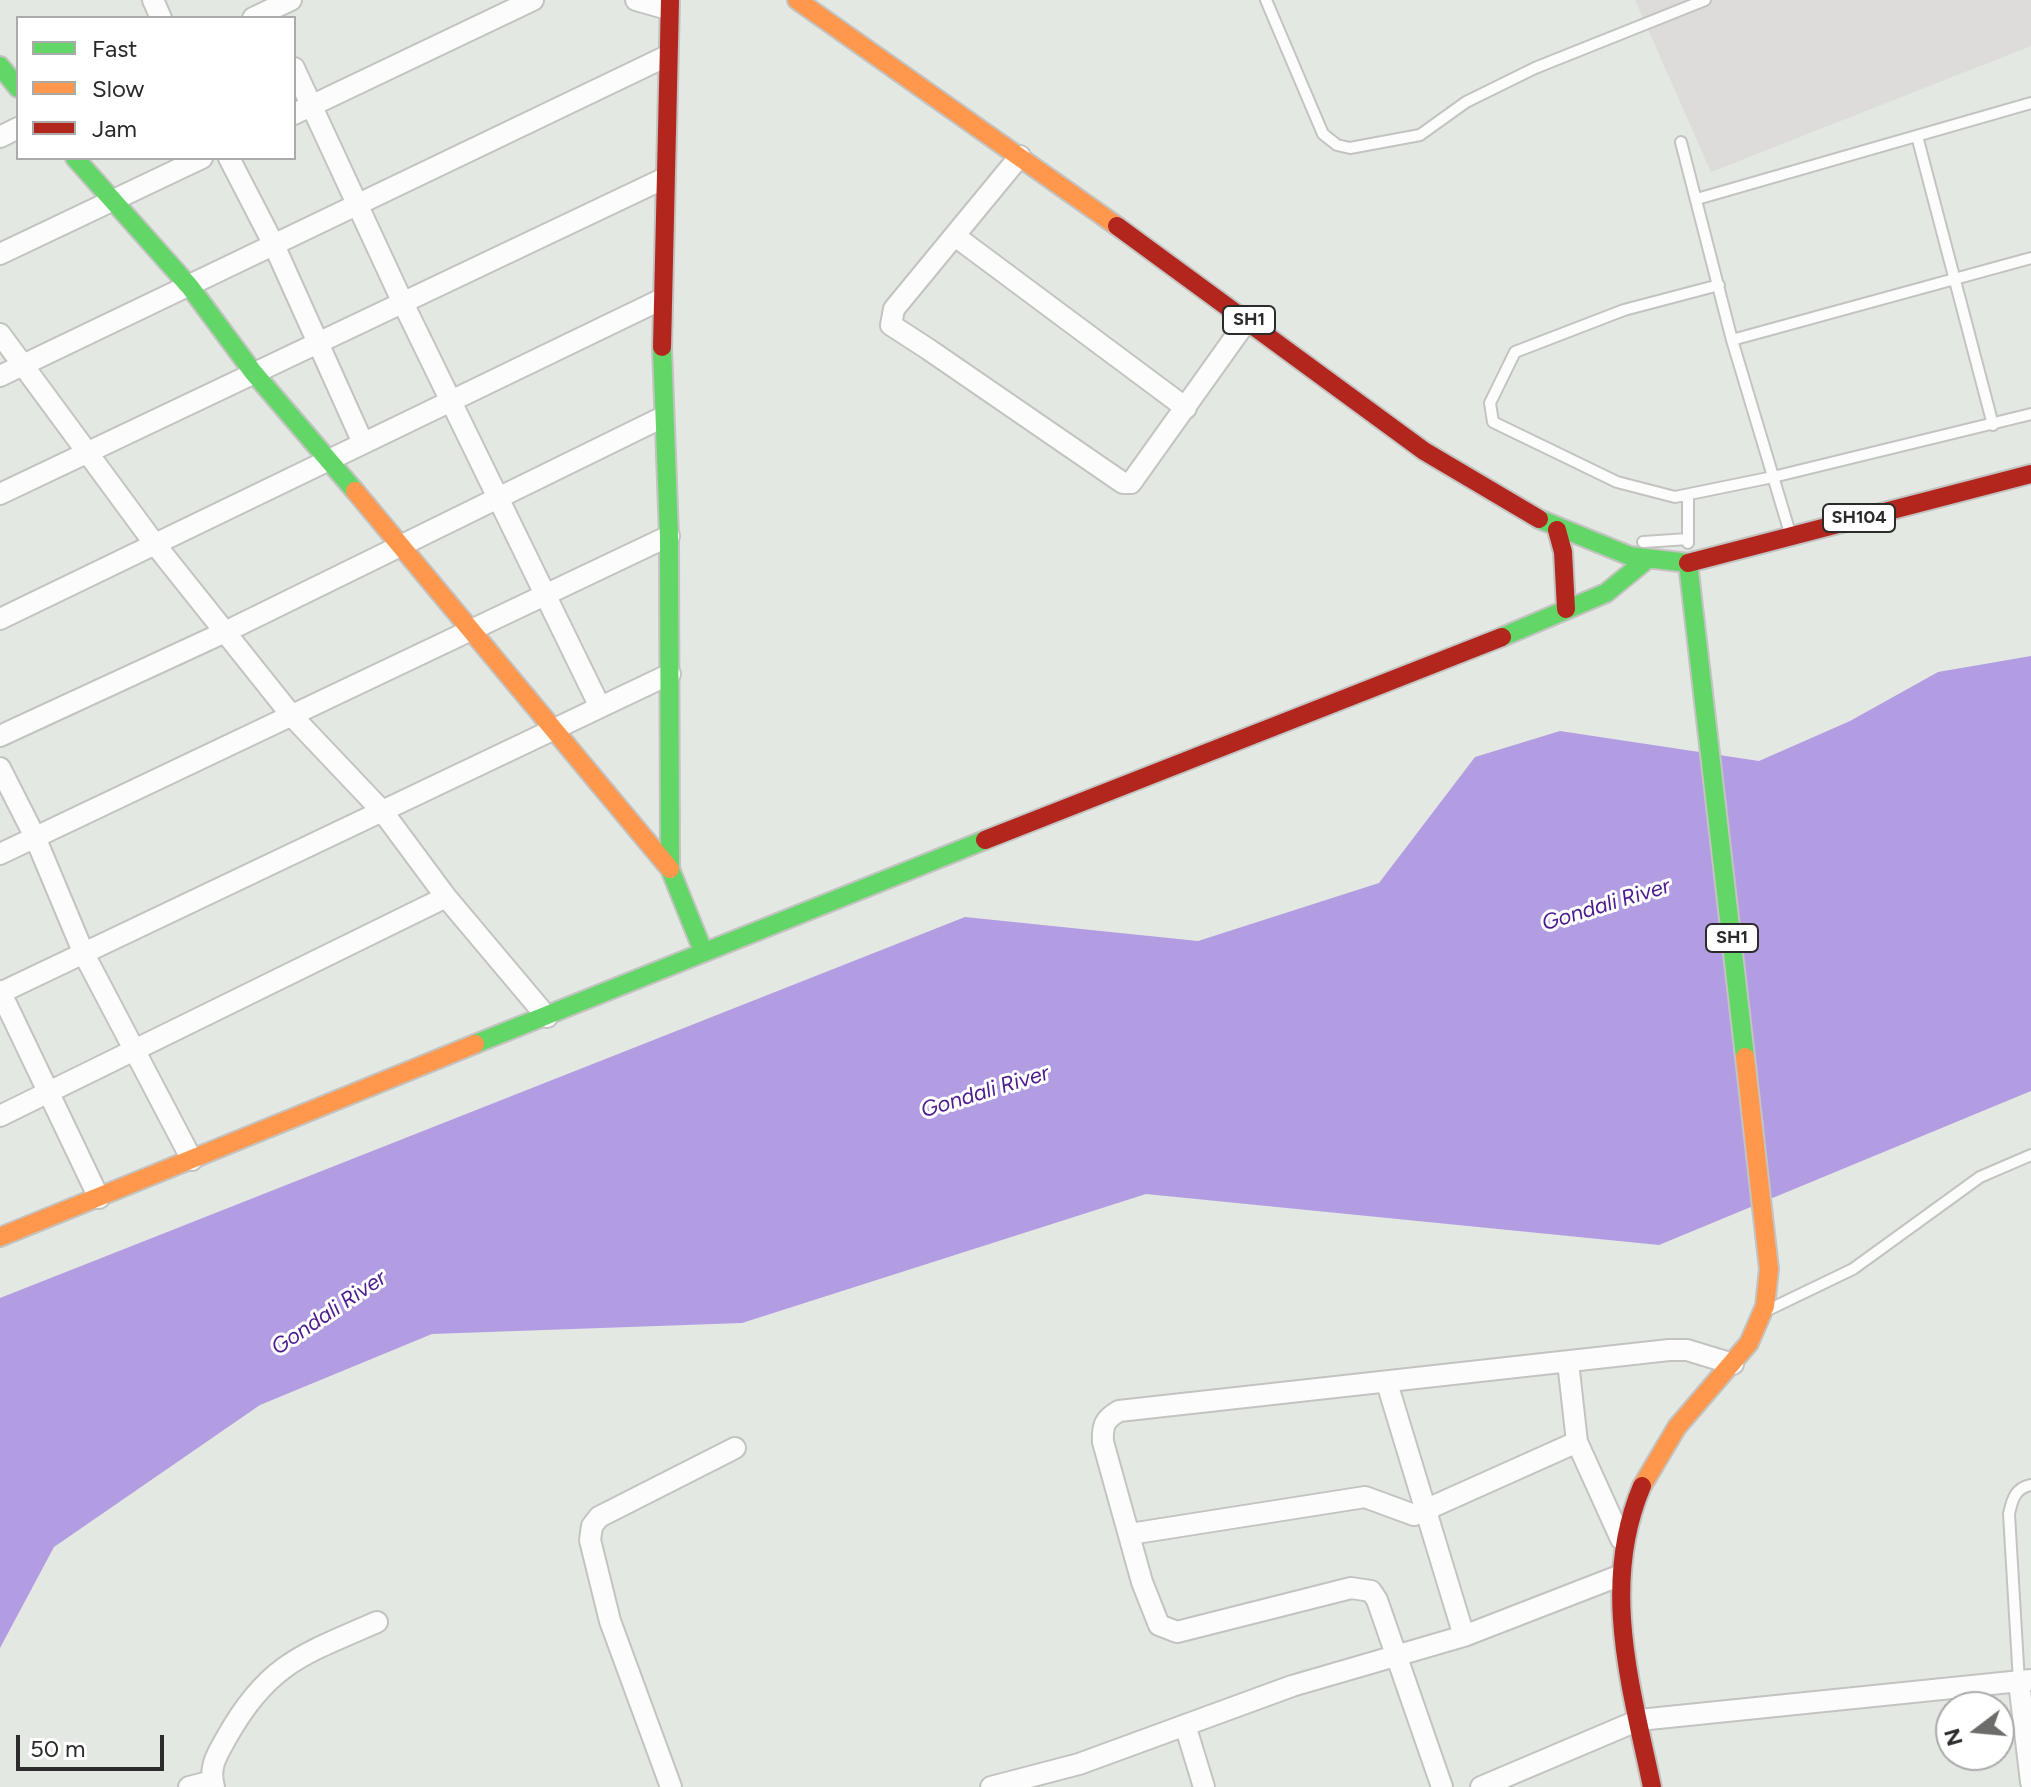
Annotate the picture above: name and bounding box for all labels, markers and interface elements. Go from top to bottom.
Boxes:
legend [16,16,296,160]
text: Fast [92,34,137,63]
text: Slow [92,74,144,103]
text: Jam [92,114,137,143]
road number: SH1 [1223,306,1275,334]
road number: SH104 [1823,504,1895,532]
water label: Gondali River [1539,873,1673,937]
road number: SH1 [1706,924,1758,952]
water label: Gondali River [918,1060,1052,1124]
water label: Gondali River [267,1265,391,1361]
north arrow [1935,1691,2015,1771]
scale bar [20,1719,168,1769]
text: N [1938,1725,1969,1749]
text: 50 m [30,1734,86,1763]

